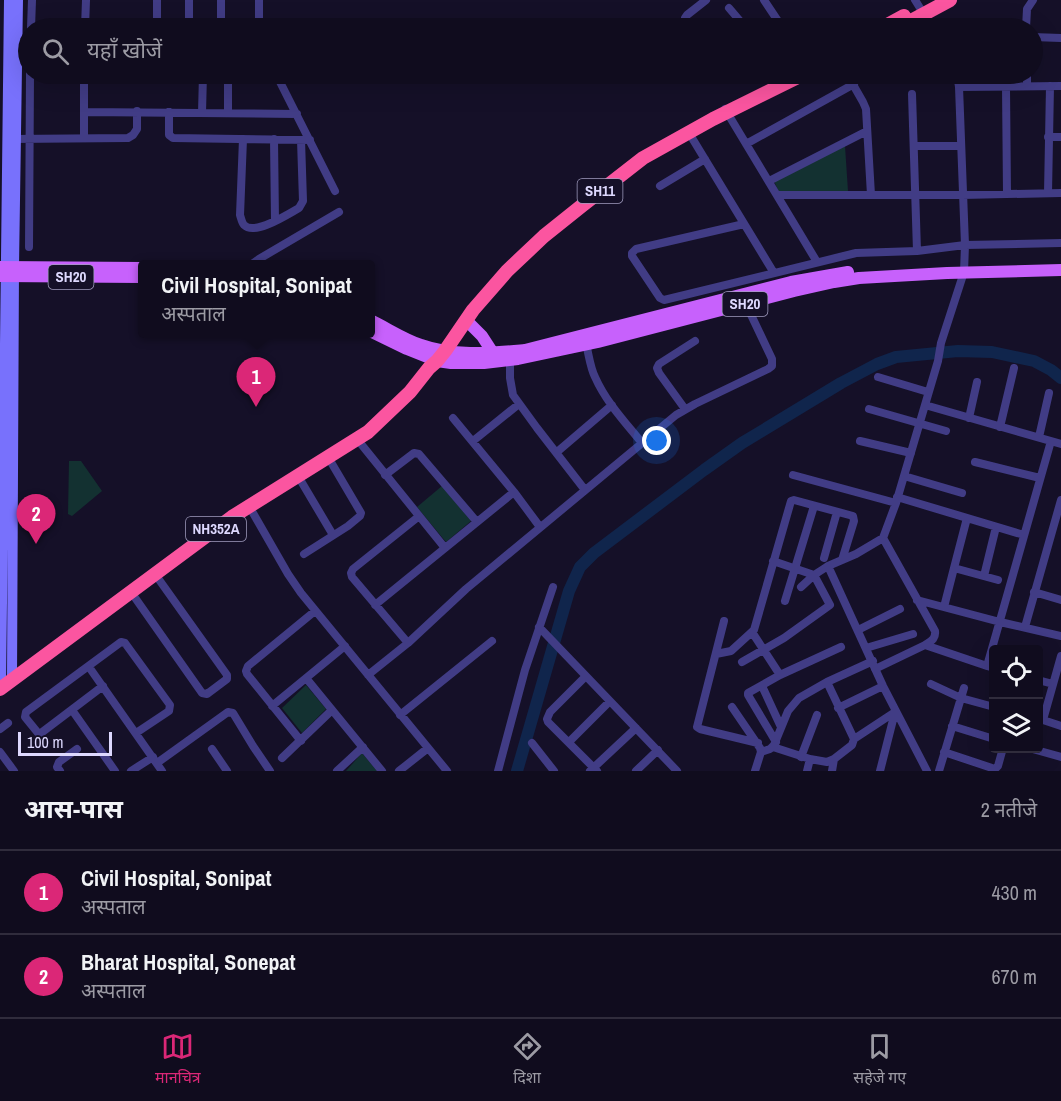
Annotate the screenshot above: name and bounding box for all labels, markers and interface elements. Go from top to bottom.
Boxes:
search box [18,18,1043,84]
icon: search [39,35,72,68]
text: यहाँ खोजें [87,35,162,65]
road number: SH11 [578,179,622,203]
popup [138,260,375,338]
road number: SH20 [48,265,94,289]
text: Civil Hospital, Sonipat [161,270,352,300]
road number: SH20 [722,292,768,316]
text: अस्पताल [161,300,226,327]
pin: 1 [236,358,276,407]
your location [642,426,671,455]
pin: 2 [16,494,56,544]
road number: NH352A [186,517,246,541]
map controls [989,645,1043,753]
button: locate [989,645,1043,699]
button: layers [989,699,1043,753]
scale bar [18,729,112,756]
text: 100 m [27,731,63,753]
text: आस-पास [24,791,123,826]
text: 2 नतीजे [981,796,1037,823]
text: Civil Hospital, Sonipat [81,863,271,893]
text: 1 [39,879,48,906]
text: 430 m [991,879,1037,906]
text: अस्पताल [81,893,146,920]
text: Bharat Hospital, Sonepat [81,947,296,977]
text: 2 [39,963,48,990]
text: 670 m [991,963,1037,990]
text: अस्पताल [81,977,146,1004]
tab: मानचित्र [155,1030,201,1090]
tab: दिशा [511,1030,544,1090]
tab: सहेजे गए [853,1030,906,1090]

